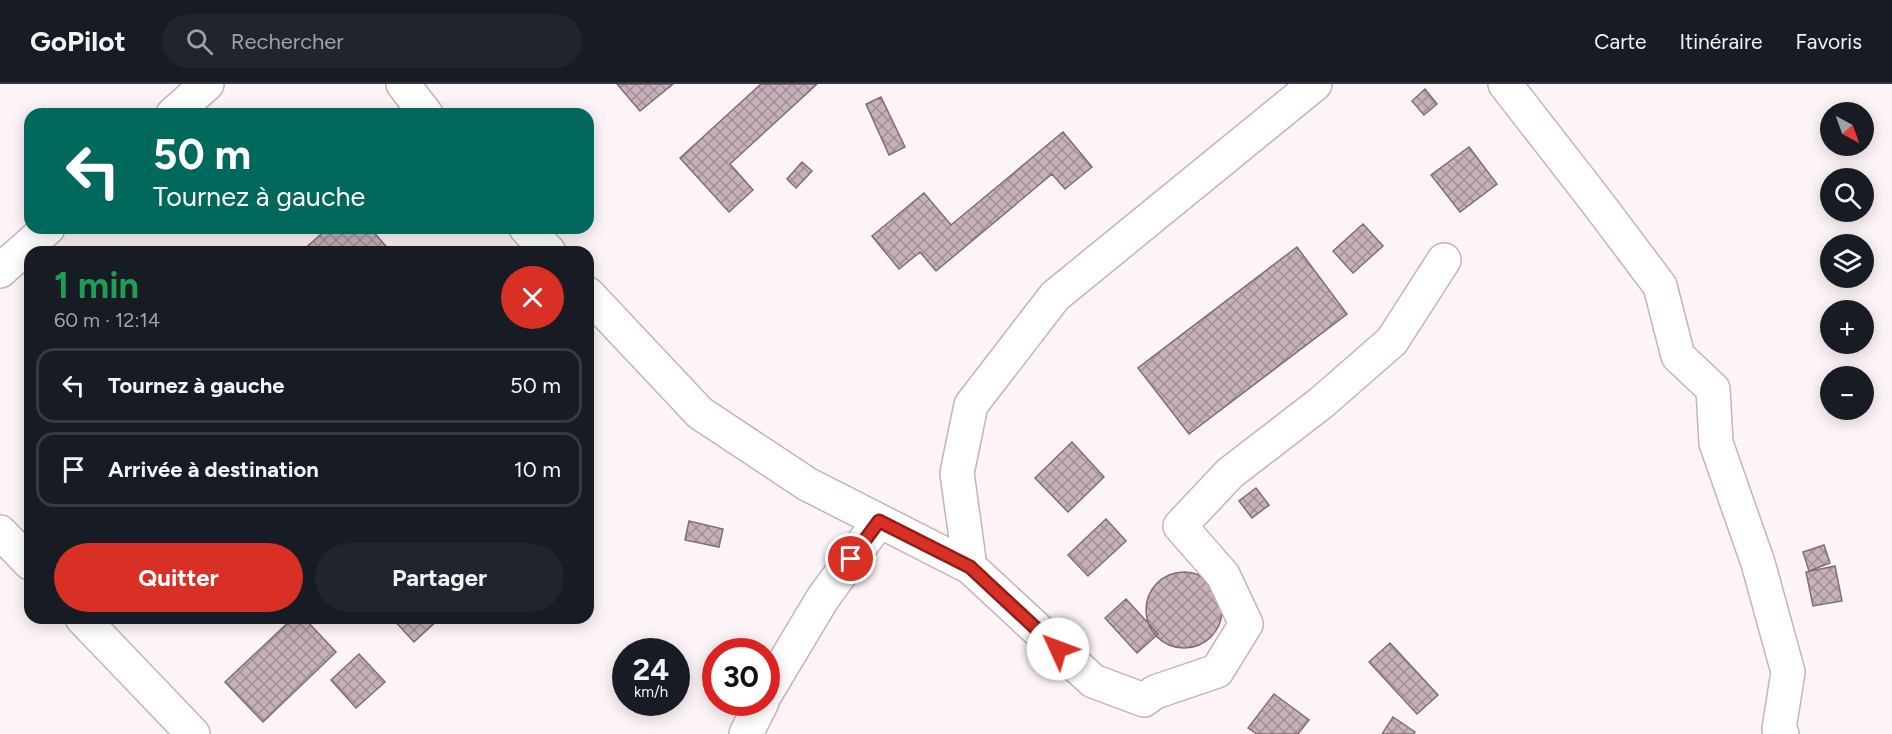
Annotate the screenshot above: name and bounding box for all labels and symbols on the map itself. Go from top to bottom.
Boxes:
north arrow [1820,102,1874,156]
pin [825,533,876,584]
position arrow [1026,617,1090,681]
speed limit sign: 30 [702,638,780,716]

